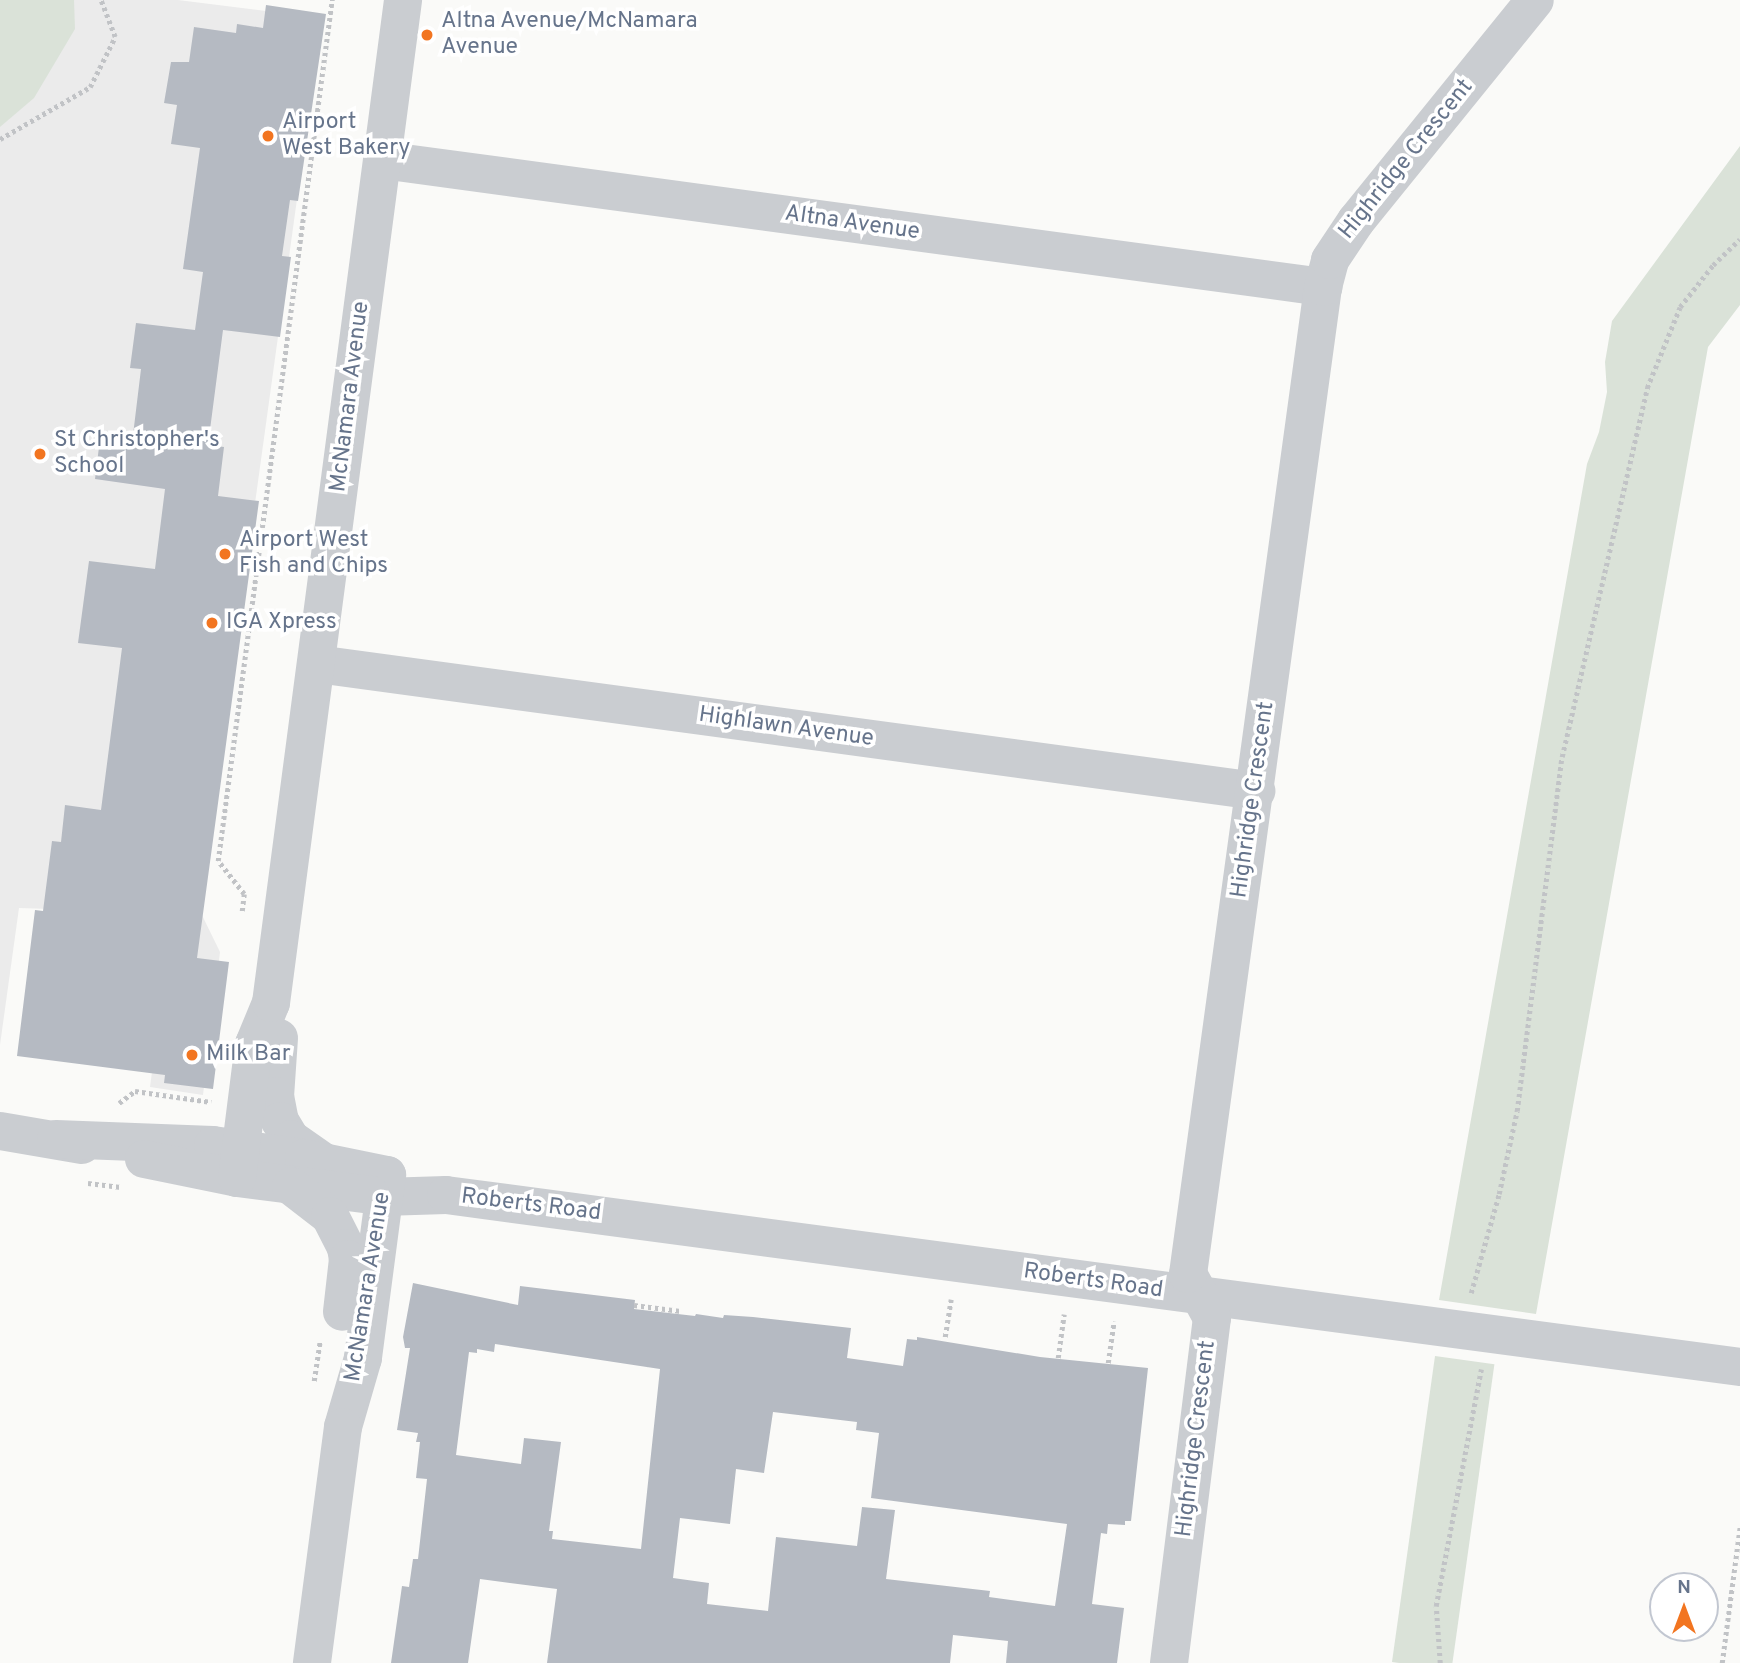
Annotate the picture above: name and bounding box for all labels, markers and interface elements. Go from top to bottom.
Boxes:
place label: Altna Avenue/McNamara Avenue [441,8,698,62]
marker: Altna Avenue/McNamara Avenue [419,27,435,43]
street label: Highridge Crescent [1334,74,1480,246]
place label: Airport West Bakery [282,109,411,163]
marker: Airport West Bakery [260,128,276,144]
street label: Altna Avenue [782,201,922,247]
street label: McNamara Avenue [326,300,376,494]
place label: St Christopher's School [54,427,220,481]
marker: St Christopher's School [32,446,48,462]
place label: Airport West Fish and Chips [239,527,388,581]
marker: Airport West Fish and Chips [217,546,233,562]
place label: IGA Xpress [226,609,338,637]
marker: IGA Xpress [204,615,220,631]
street label: Highridge Crescent [1227,700,1281,900]
street label: Highlawn Avenue [696,702,876,754]
place label: Milk Bar [206,1041,291,1069]
marker: Milk Bar [184,1047,200,1063]
street label: Roberts Road [460,1184,602,1228]
street label: McNamara Avenue [340,1190,398,1384]
street label: Roberts Road [1021,1259,1165,1305]
street label: Highridge Crescent [1171,1339,1223,1539]
north arrow [1649,1572,1719,1642]
text: N [1677,1576,1691,1600]

